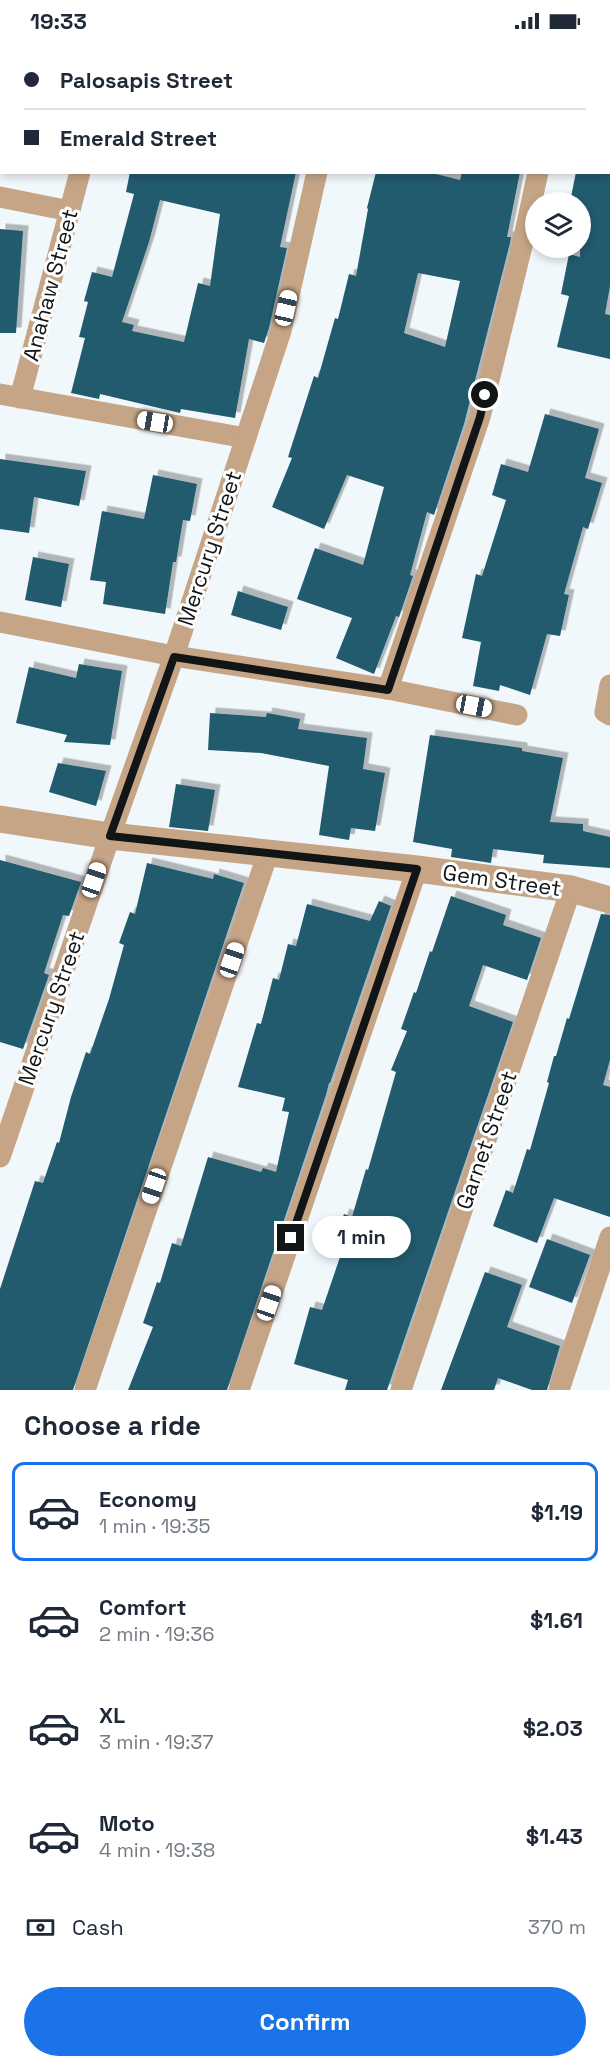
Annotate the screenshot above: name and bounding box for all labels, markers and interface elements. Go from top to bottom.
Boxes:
text: 19:33 [30,7,87,35]
text: Palosapis Street [60,66,233,94]
text: Emerald Street [60,124,217,152]
map controls [525,192,591,258]
button: layers [525,192,591,258]
street label: Anahaw Street [16,206,84,364]
car [273,288,299,328]
route start [471,381,498,408]
car [136,410,174,434]
street label: Mercury Street [171,467,247,629]
car [455,694,493,718]
street label: Gem Street [441,858,563,902]
car [80,860,108,900]
street label: Mercury Street [12,927,90,1089]
car [218,940,246,980]
street label: Garnet Street [449,1067,523,1213]
car [140,1166,168,1206]
callout: 1 min [312,1217,411,1259]
route end [277,1224,304,1251]
text: 1 min [337,1224,386,1250]
car [255,1283,283,1323]
text: Choose a ride [24,1408,201,1443]
icon: car [27,1485,81,1539]
text: Economy [99,1485,197,1513]
text: $1.19 [531,1498,583,1526]
text: 1 min · 19:35 [99,1513,211,1539]
icon: car [27,1593,81,1647]
text: Comfort [99,1593,187,1621]
text: $1.61 [530,1606,583,1634]
text: 2 min · 19:36 [99,1621,215,1647]
icon: car [27,1701,81,1755]
text: XL [99,1701,125,1729]
text: $2.03 [523,1714,583,1742]
text: 3 min · 19:37 [99,1729,214,1755]
icon: car [27,1809,81,1863]
text: Moto [99,1809,155,1837]
text: $1.43 [526,1822,583,1850]
text: 4 min · 19:38 [99,1837,215,1863]
icon: cash [24,1911,57,1944]
text: Cash [72,1913,124,1941]
text: 370 m [528,1914,586,1940]
button: Confirm [24,1987,586,2056]

